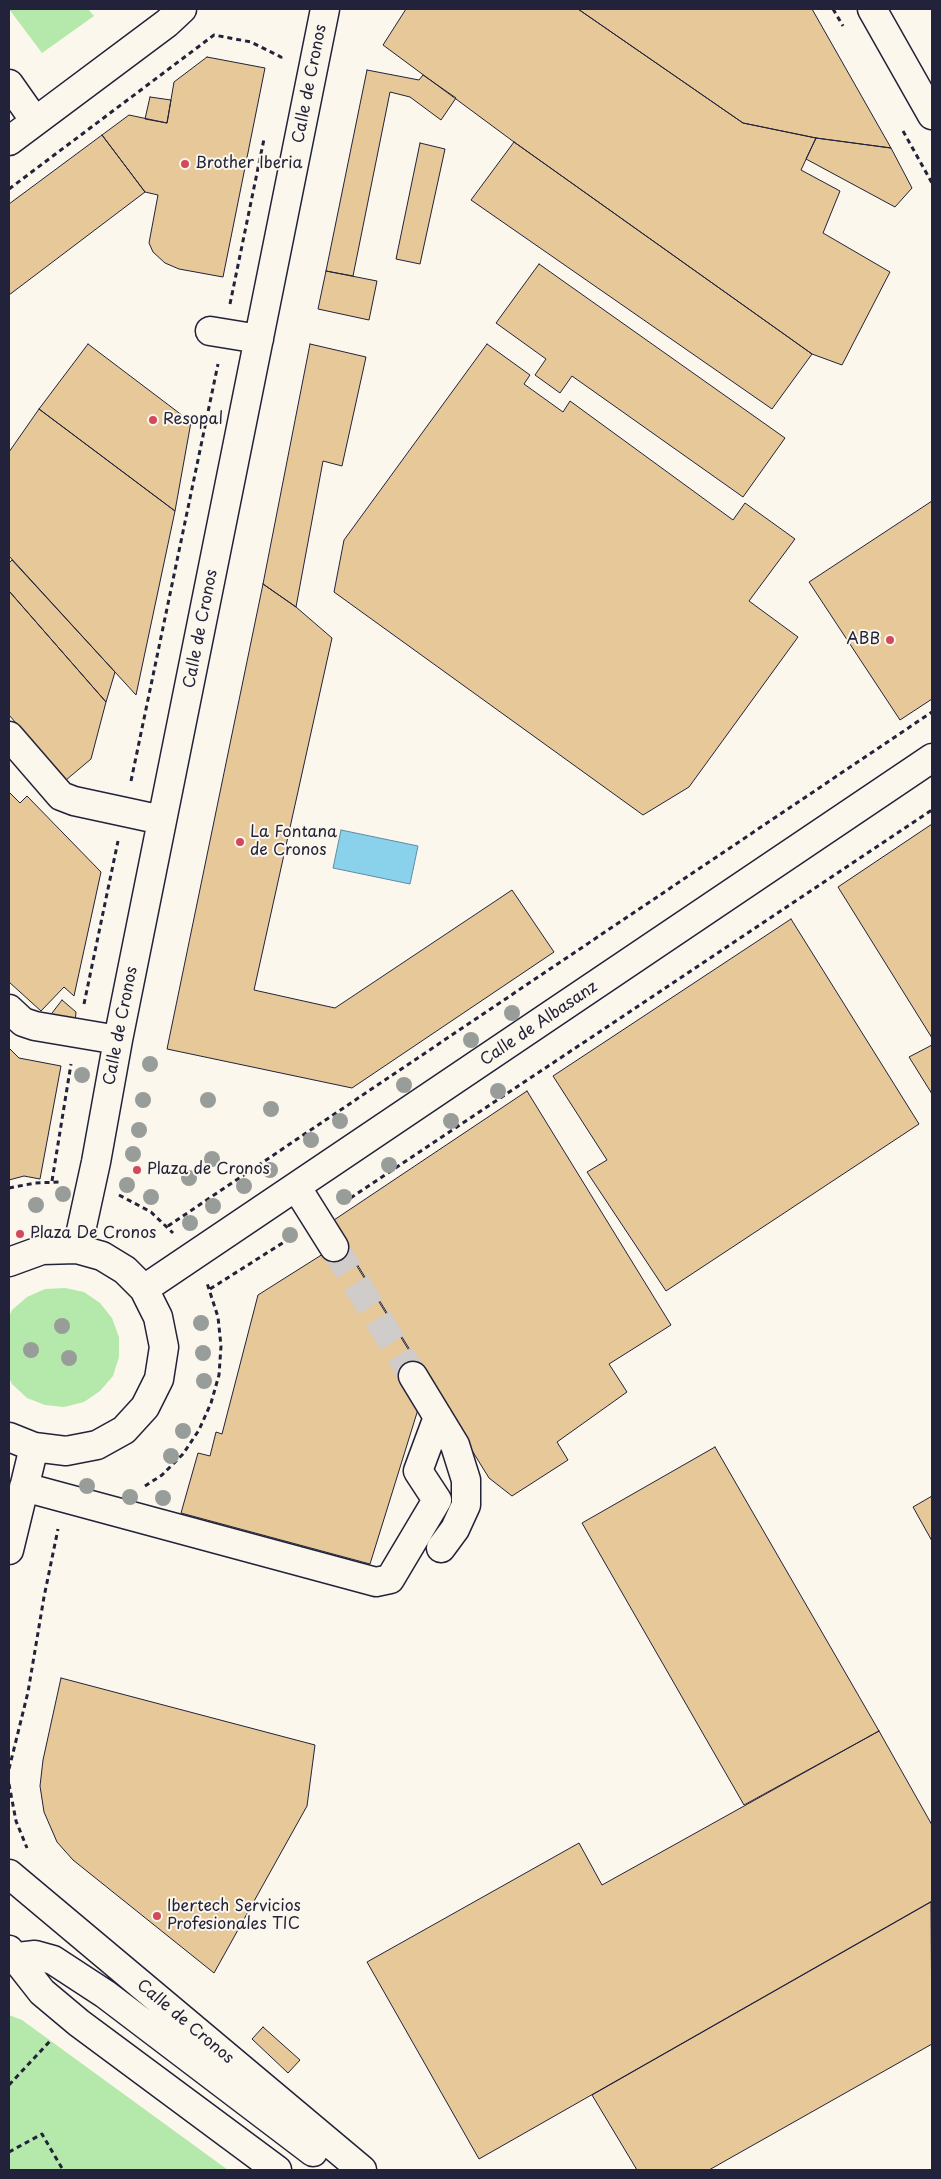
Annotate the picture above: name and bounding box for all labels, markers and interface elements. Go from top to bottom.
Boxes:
street label: Calle de Cronos [289,23,331,145]
place label: Brother Iberia [195,154,303,174]
marker: Brother Iberia [179,158,191,170]
place label: Resopal [163,410,223,430]
marker: Resopal [147,414,159,426]
street label: Calle de Cronos [180,568,222,690]
place label: ABB [847,630,880,650]
marker: ABB [884,634,896,646]
place label: La Fontana de Cronos [250,823,337,861]
marker: La Fontana de Cronos [234,836,246,848]
street label: Calle de Cronos [100,965,142,1087]
street label: Calle de Albasanz [477,978,601,1070]
place label: Plaza de Cronos [147,1160,270,1180]
marker: Plaza de Cronos [131,1164,143,1176]
place label: Plaza De Cronos [30,1224,156,1244]
marker: Plaza De Cronos [14,1228,26,1240]
place label: Ibertech Servicios Profesionales TIC [167,1897,301,1935]
marker: Ibertech Servicios Profesionales TIC [151,1910,163,1922]
street label: Calle de Cronos [133,1976,237,2068]

